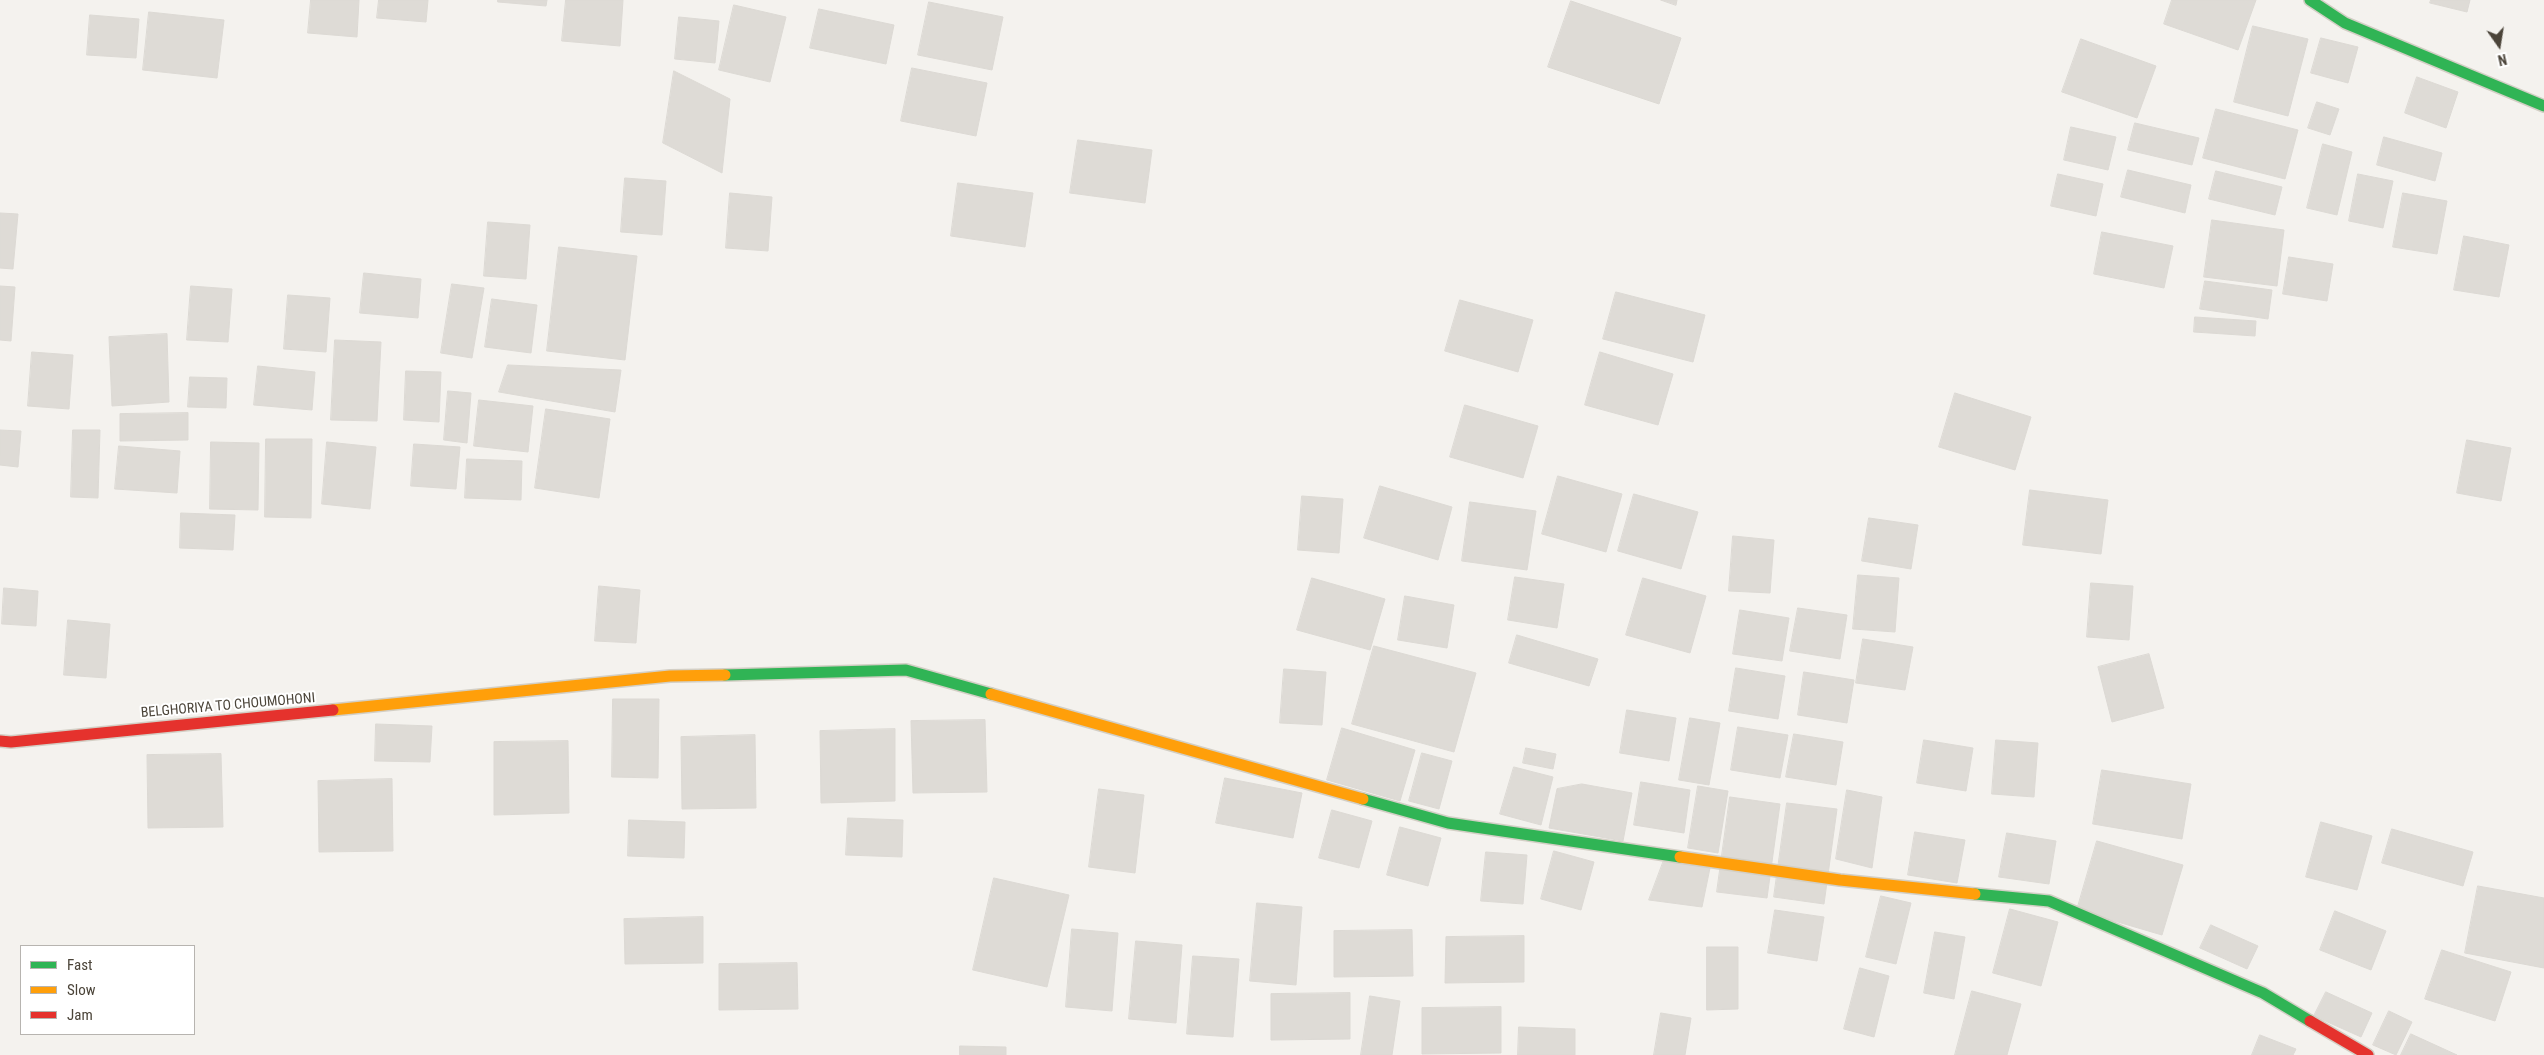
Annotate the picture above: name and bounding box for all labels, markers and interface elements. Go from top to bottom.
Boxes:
north arrow [2474,20,2524,70]
text: N [2496,51,2508,68]
street label: BELGHORIYA TO CHOUMOHONI [140,690,316,722]
legend [20,945,195,1035]
text: Fast [67,956,92,974]
text: Slow [67,981,96,999]
text: Jam [67,1006,93,1024]

